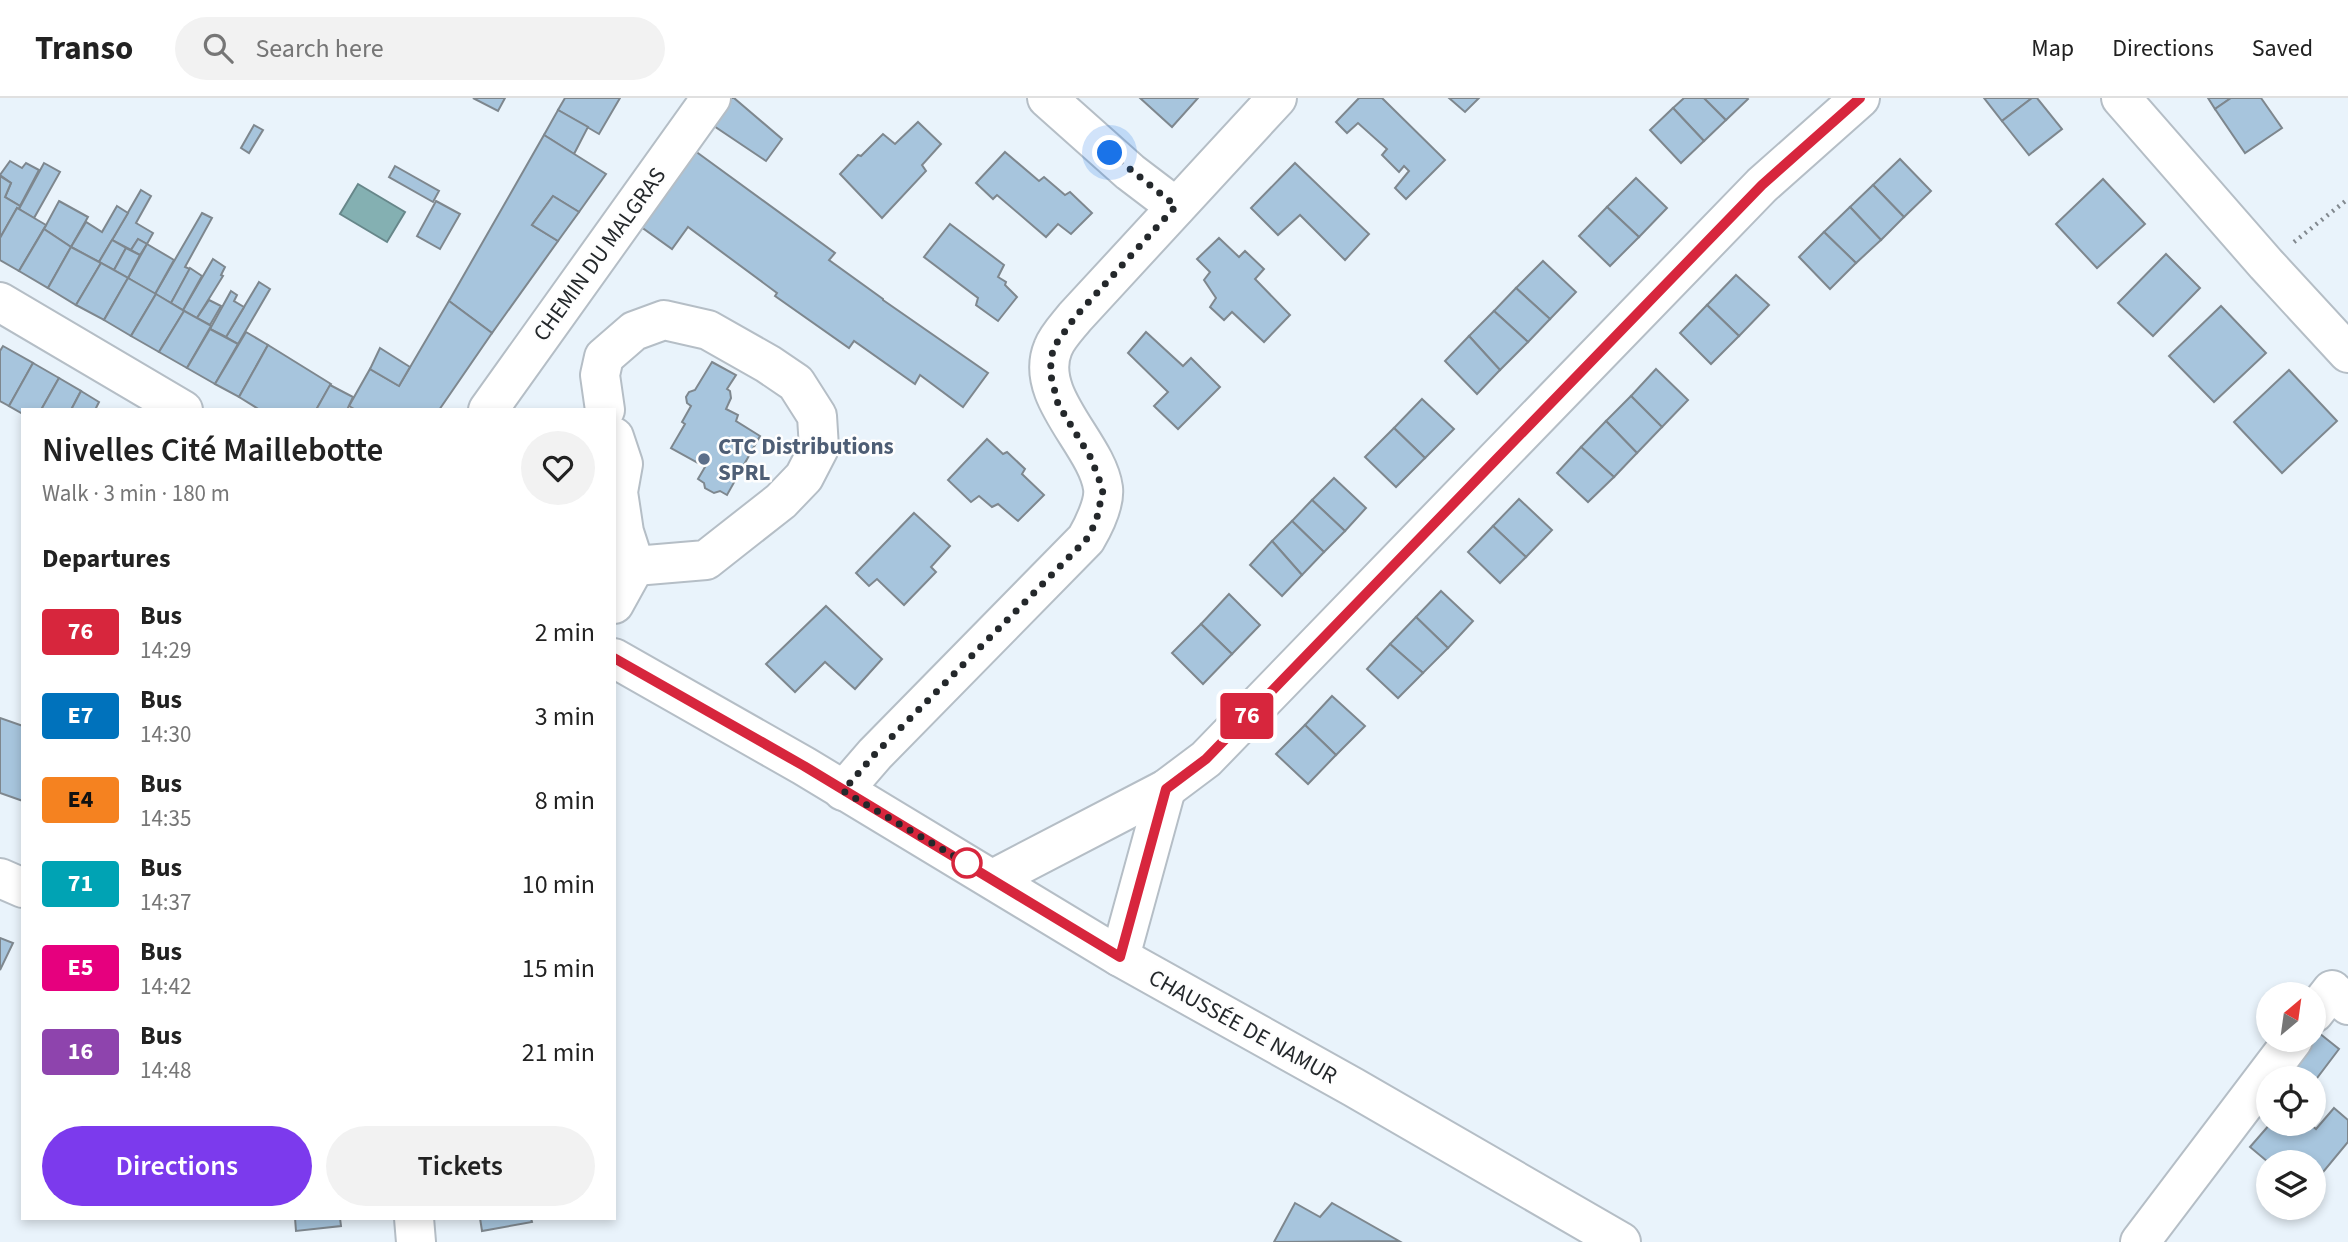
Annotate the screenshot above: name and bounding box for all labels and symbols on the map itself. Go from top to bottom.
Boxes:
your location [1092,135,1127,170]
street label: CHEMIN DU MALGRAS [525,161,674,348]
place label: CTC Distributions SPRL [718,430,894,489]
marker: CTC Distributions SPRL [696,451,712,467]
line badge: 76 [1216,693,1278,739]
unlabelled marker [952,848,982,878]
street label: CHAUSSÉE DE NAMUR [1143,961,1343,1092]
north arrow [2256,982,2326,1052]

